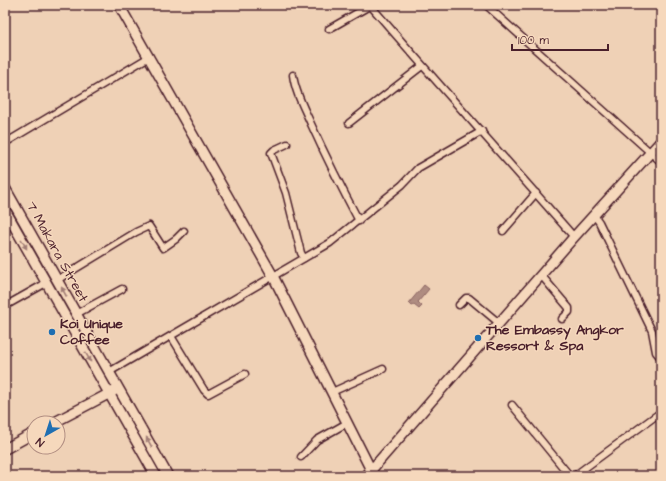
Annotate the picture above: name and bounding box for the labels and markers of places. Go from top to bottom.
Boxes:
place label: Koi Unique Coffee [60,314,123,350]
place label: The Embassy Angkor Ressort & Spa [485,320,624,356]
marker: Koi Unique Coffee [47,327,57,337]
marker: The Embassy Angkor Ressort & Spa [473,333,483,343]

